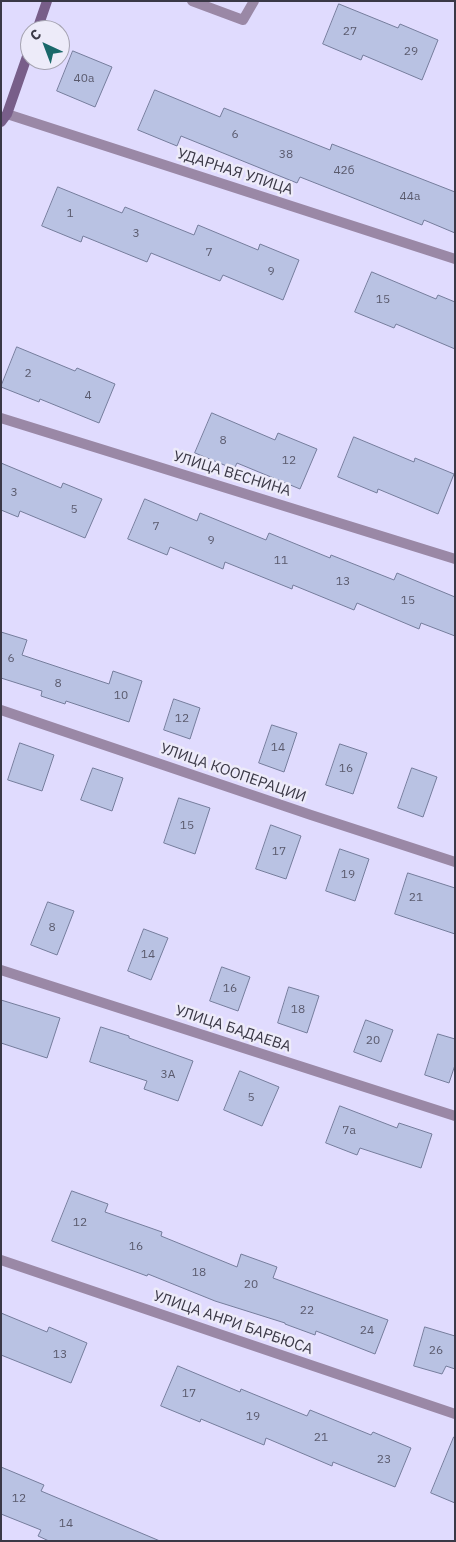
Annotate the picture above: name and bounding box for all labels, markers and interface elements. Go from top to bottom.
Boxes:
north arrow [20,20,70,70]
text: С [26,25,45,44]
house number: 27 [343,25,357,39]
house number: 29 [404,45,418,59]
house number: 40а [74,72,94,86]
house number: 6 [231,128,239,142]
street label: УДАРНАЯ УЛИЦА [175,145,295,199]
house number: 38 [279,148,293,162]
house number: 42б [333,164,355,178]
house number: 44а [400,190,420,204]
house number: 1 [66,207,74,221]
house number: 3 [132,227,140,241]
house number: 7 [205,246,213,260]
house number: 9 [267,265,275,279]
house number: 15 [376,293,390,307]
house number: 2 [24,367,32,381]
house number: 4 [84,389,92,403]
house number: 8 [219,434,227,448]
street label: УЛИЦА ВЕСНИНА [171,447,293,501]
house number: 12 [282,454,296,468]
house number: 3 [10,486,18,500]
house number: 5 [70,503,78,517]
house number: 7 [152,520,160,534]
house number: 9 [207,534,215,548]
house number: 11 [274,554,288,568]
house number: 13 [336,575,350,589]
house number: 15 [401,594,415,608]
house number: 6 [7,652,15,666]
house number: 8 [54,677,62,691]
house number: 10 [114,689,128,703]
house number: 12 [175,712,189,726]
street label: УЛИЦА КООПЕРАЦИИ [158,740,308,806]
house number: 14 [271,741,285,755]
house number: 16 [339,762,353,776]
house number: 15 [180,819,194,833]
house number: 17 [272,845,286,859]
house number: 19 [341,868,355,882]
house number: 21 [409,891,423,905]
house number: 8 [48,921,56,935]
house number: 14 [141,948,155,962]
house number: 16 [223,982,237,996]
street label: УЛИЦА БАДАЕВА [173,1002,293,1056]
house number: 18 [291,1003,305,1017]
house number: 20 [366,1034,380,1048]
house number: 3А [161,1068,175,1082]
house number: 5 [247,1091,255,1105]
house number: 7а [342,1124,356,1138]
house number: 12 [73,1216,87,1230]
house number: 16 [129,1240,143,1254]
house number: 18 [192,1266,206,1280]
house number: 20 [244,1278,258,1292]
street label: УЛИЦА АНРИ БАРБЮСА [151,1287,315,1359]
house number: 22 [300,1304,314,1318]
house number: 24 [360,1324,374,1338]
house number: 26 [429,1344,443,1358]
house number: 13 [53,1348,67,1362]
house number: 17 [182,1387,196,1401]
house number: 19 [246,1410,260,1424]
house number: 21 [314,1431,328,1445]
house number: 23 [377,1453,391,1467]
house number: 12 [12,1492,26,1506]
house number: 14 [59,1517,73,1531]

